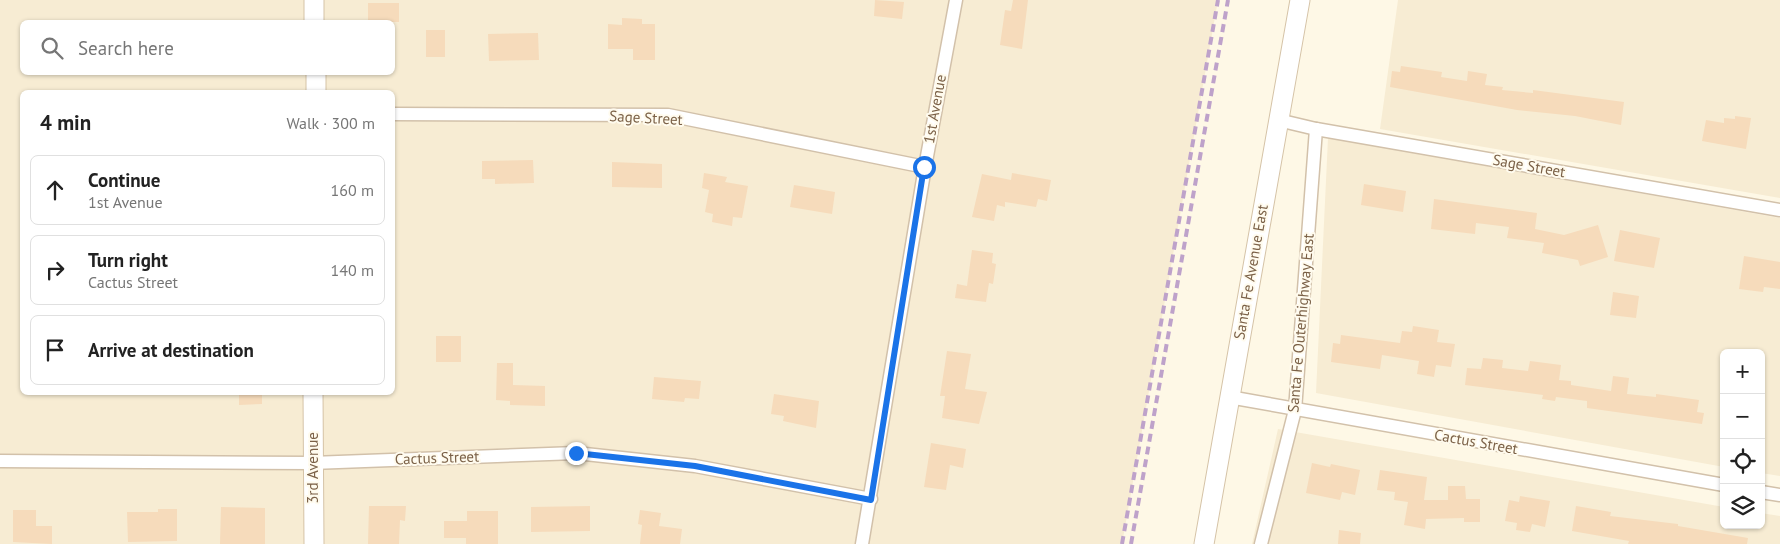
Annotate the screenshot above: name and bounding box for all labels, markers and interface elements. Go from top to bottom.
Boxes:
search box [20,20,395,75]
icon: search [38,34,66,62]
text: Search here [78,36,174,60]
street label: 1st Avenue [919,73,950,145]
street label: Sage Street [609,106,683,129]
text: 4 min [40,109,91,136]
text: Walk · 300 m [286,113,375,133]
street label: Sage Street [1491,150,1567,181]
route start [913,156,936,179]
text: Continue [88,168,160,192]
icon: ahead [41,176,69,204]
text: 160 m [331,180,374,200]
text: 1st Avenue [88,192,163,212]
street label: Santa Fe Avenue East [1229,203,1272,341]
street label: Santa Fe Outerhighway East [1283,233,1318,413]
text: Turn right [88,248,168,272]
icon: right [41,256,69,284]
text: 140 m [331,260,374,280]
text: Cactus Street [88,272,178,292]
icon: arrive [41,336,69,364]
text: Arrive at destination [88,338,254,362]
map controls [1720,349,1765,529]
button: + [1720,349,1765,394]
button: − [1720,394,1765,439]
street label: Cactus Street [1433,425,1519,458]
street label: 3rd Avenue [303,432,322,504]
button: locate [1720,439,1765,484]
route end [565,442,588,465]
street label: Cactus Street [395,447,479,468]
button: layers [1720,484,1765,529]

